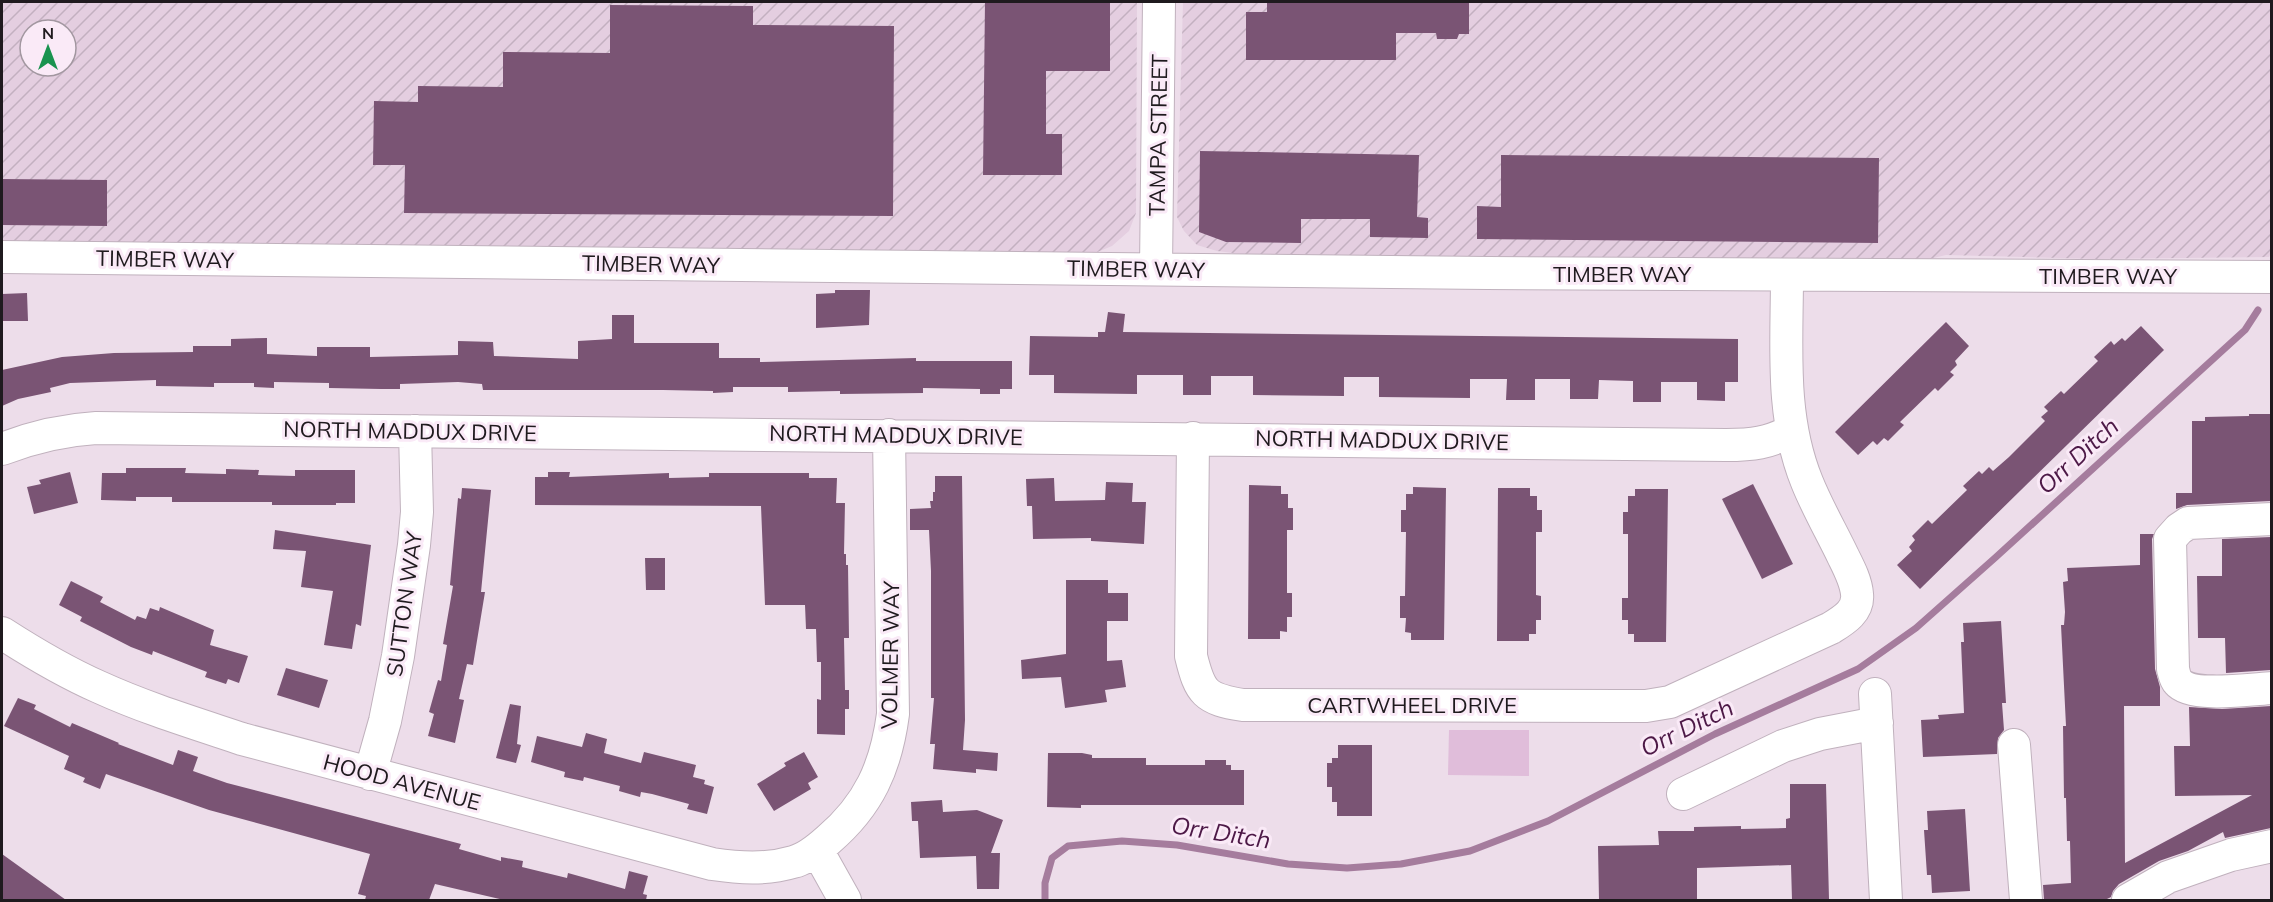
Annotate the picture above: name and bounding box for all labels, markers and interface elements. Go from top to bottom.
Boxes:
north arrow [18,18,78,78]
text: N [42,23,54,43]
street label: TAMPA STREET [1143,54,1173,216]
street label: TIMBER WAY [96,244,235,274]
street label: TIMBER WAY [582,249,721,279]
street label: TIMBER WAY [1067,254,1206,284]
street label: TIMBER WAY [1553,260,1692,288]
street label: TIMBER WAY [2039,262,2178,290]
water label: Orr Ditch [2030,411,2125,500]
street label: NORTH MADDUX DRIVE [283,415,537,447]
street label: NORTH MADDUX DRIVE [769,419,1023,451]
street label: NORTH MADDUX DRIVE [1255,424,1509,456]
street label: SUTTON WAY [380,529,428,678]
street label: VOLMER WAY [875,580,905,729]
street label: CARTWHEEL DRIVE [1307,691,1517,719]
water label: Orr Ditch [1635,692,1738,763]
street label: HOOD AVENUE [320,748,484,816]
water label: Orr Ditch [1169,809,1273,855]

